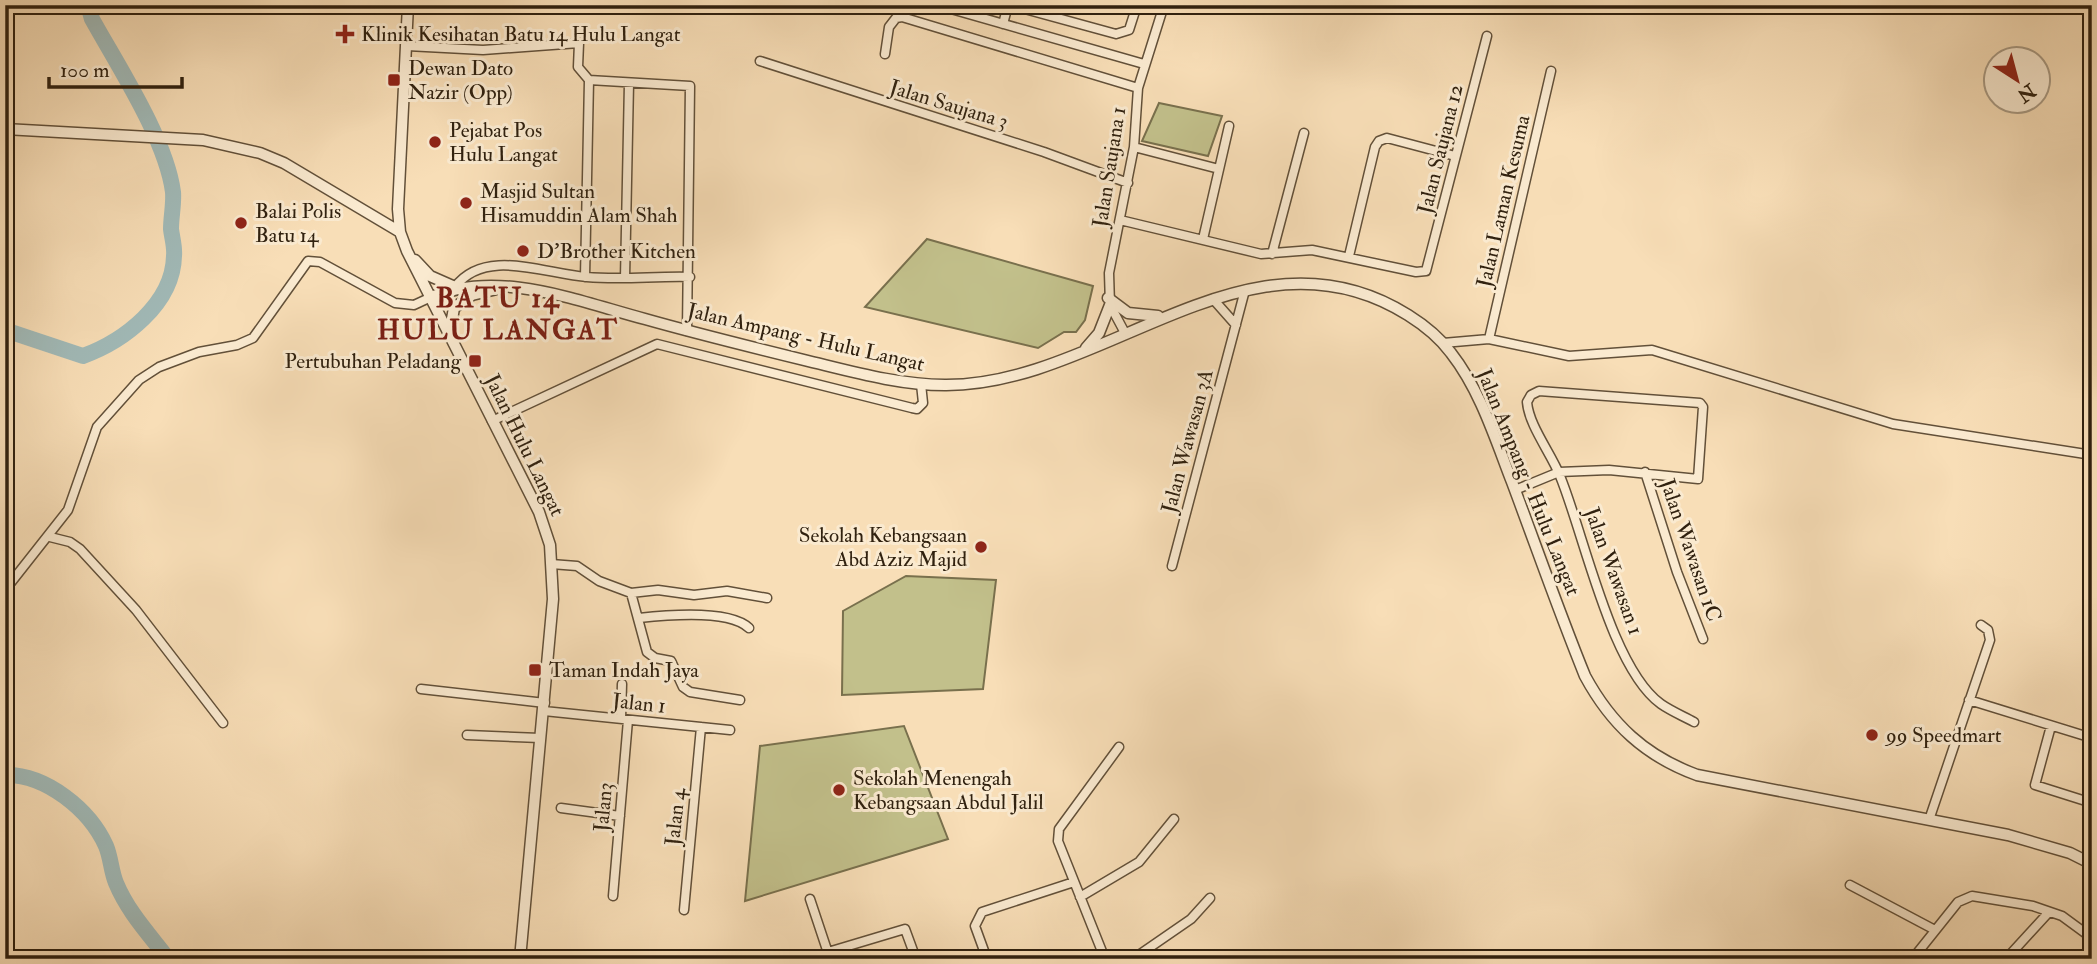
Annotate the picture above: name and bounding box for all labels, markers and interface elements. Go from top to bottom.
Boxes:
place label: Klinik Kesihatan Batu 14 Hulu Langat [361,21,681,48]
marker: Klinik Kesihatan Batu 14 Hulu Langat [335,24,355,44]
scale bar [49,46,182,90]
north arrow [1982,46,2052,116]
place label: Dewan Dato Nazir (Opp) [408,55,513,106]
text: 100 m [60,57,110,84]
marker: Dewan Dato Nazir (Opp) [386,72,402,88]
street label: Jalan Saujana 3 [885,73,1011,135]
text: N [2012,78,2041,108]
street label: Jalan Saujana 12 [1411,81,1470,218]
street label: Jalan Saujana 1 [1086,105,1132,230]
street label: Jalan Laman Kesuma [1470,112,1537,291]
place label: Pejabat Pos Hulu Langat [449,117,558,168]
marker: Pejabat Pos Hulu Langat [427,134,443,150]
place label: Masjid Sultan Hisamuddin Alam Shah [480,178,678,229]
marker: Masjid Sultan Hisamuddin Alam Shah [458,195,474,211]
place label: Balai Polis Batu 14 [255,198,341,249]
marker: Balai Polis Batu 14 [233,215,249,231]
place label: D’Brother Kitchen [537,238,696,265]
marker: D’Brother Kitchen [515,243,531,259]
district label: BATU 14 HULU LANGAT [377,281,619,348]
street label: Jalan Ampang - Hulu Langat [684,297,927,378]
place label: Pertubuhan Peladang [284,348,462,375]
marker: Pertubuhan Peladang [467,353,483,369]
street label: Jalan Ampang - Hulu Langat [1470,364,1587,600]
street label: Jalan Wawasan 3A [1155,366,1220,517]
street label: Jalan Hulu Langat [478,369,571,521]
street label: Jalan Wawasan 1C [1653,474,1728,625]
street label: Jalan Wawasan 1 [1578,503,1649,639]
place label: Sekolah Kebangsaan Abd Aziz Majid [799,522,968,573]
marker: Sekolah Kebangsaan Abd Aziz Majid [973,539,989,555]
place label: Taman Indah Jaya [549,657,699,684]
marker: Taman Indah Jaya [527,662,543,678]
street label: Jalan 1 [610,687,667,720]
place label: 99 Speedmart [1884,722,2002,749]
marker: 99 Speedmart [1864,727,1880,743]
place label: Sekolah Menengah Kebangsaan Abdul Jalil [853,765,1044,816]
street label: Jalan3 [588,781,619,834]
marker: Sekolah Menengah Kebangsaan Abdul Jalil [831,782,847,798]
street label: Jalan 4 [659,786,692,848]

